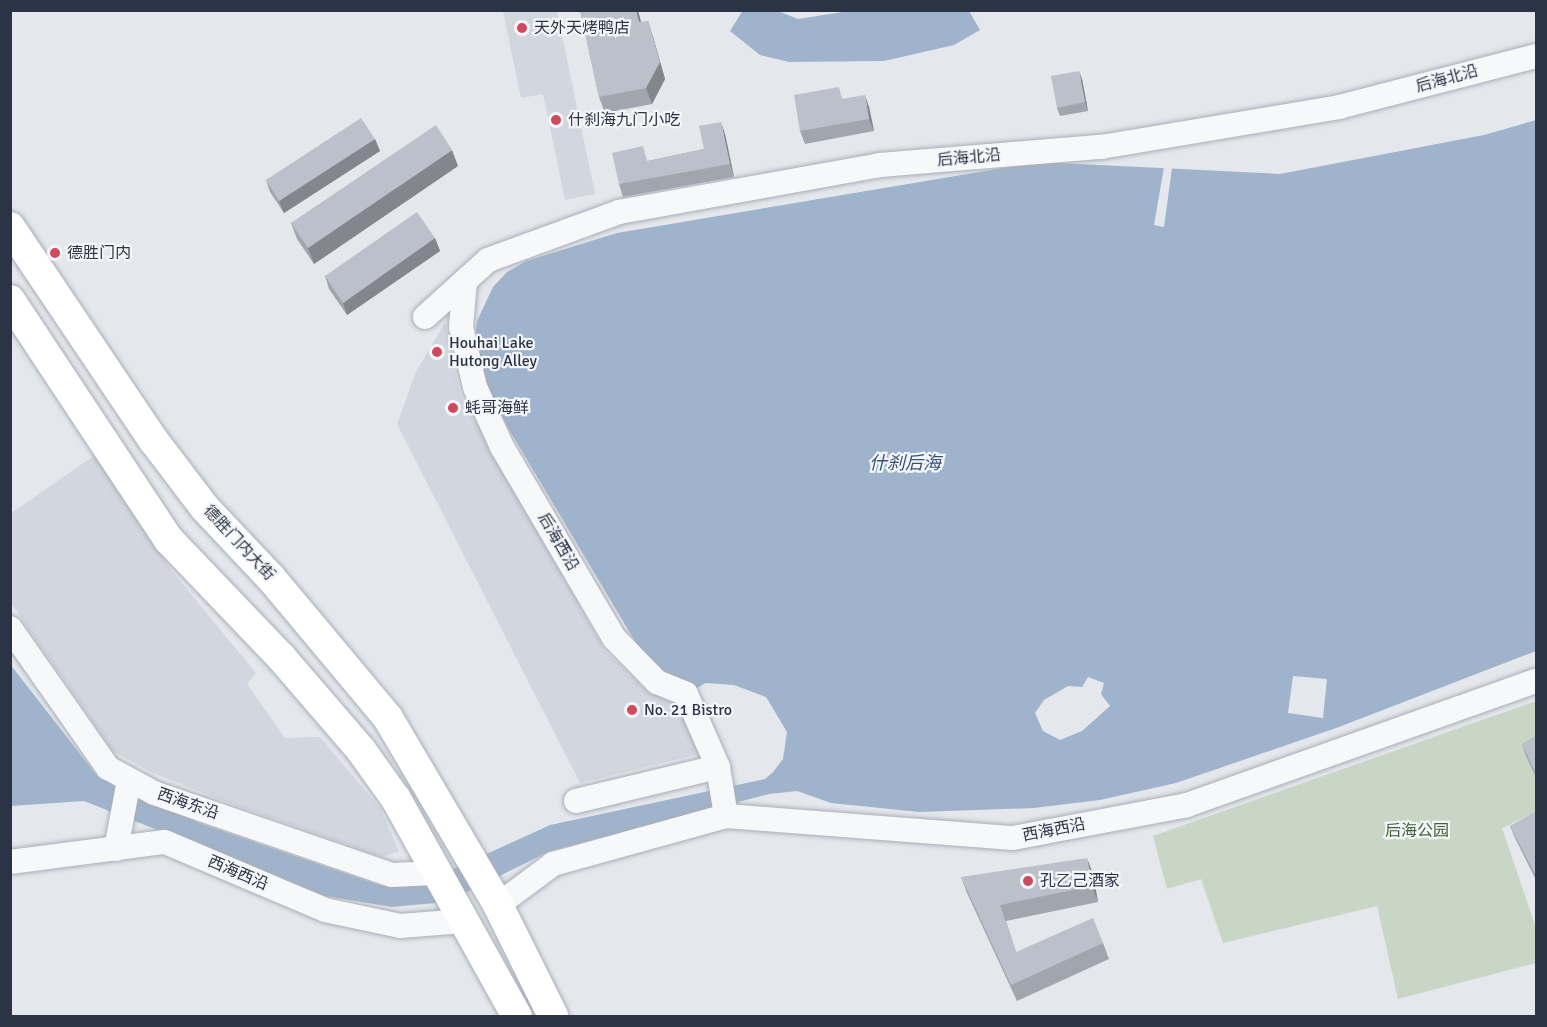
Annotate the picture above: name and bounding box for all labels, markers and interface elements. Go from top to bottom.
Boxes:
place label: 天外天烤鸭店 [534,18,630,38]
marker: 天外天烤鸭店 [515,21,529,35]
street label: 后海北沿 [1414,61,1480,97]
place label: 什刹海九门小吃 [568,110,680,130]
marker: 什刹海九门小吃 [549,113,563,127]
street label: 后海北沿 [936,146,1002,170]
place label: 德胜门内 [67,243,131,263]
marker: 德胜门内 [48,246,62,260]
place label: Houhai Lake Hutong Alley [449,333,537,371]
marker: Houhai Lake Hutong Alley [430,345,444,359]
place label: 蚝哥海鲜 [465,398,529,418]
marker: 蚝哥海鲜 [446,401,460,415]
water label: 什刹后海 [869,452,941,474]
street label: 德胜门内大街 [199,501,279,585]
street label: 后海西沿 [534,509,582,575]
place label: No. 21 Bistro [644,700,732,720]
marker: No. 21 Bistro [625,703,639,717]
street label: 西海东沿 [155,785,221,823]
street label: 西海西沿 [1021,814,1087,846]
park label: 后海公园 [1385,821,1449,841]
street label: 西海西沿 [205,852,271,894]
place label: 孔乙己酒家 [1040,871,1120,891]
marker: 孔乙己酒家 [1021,874,1035,888]

